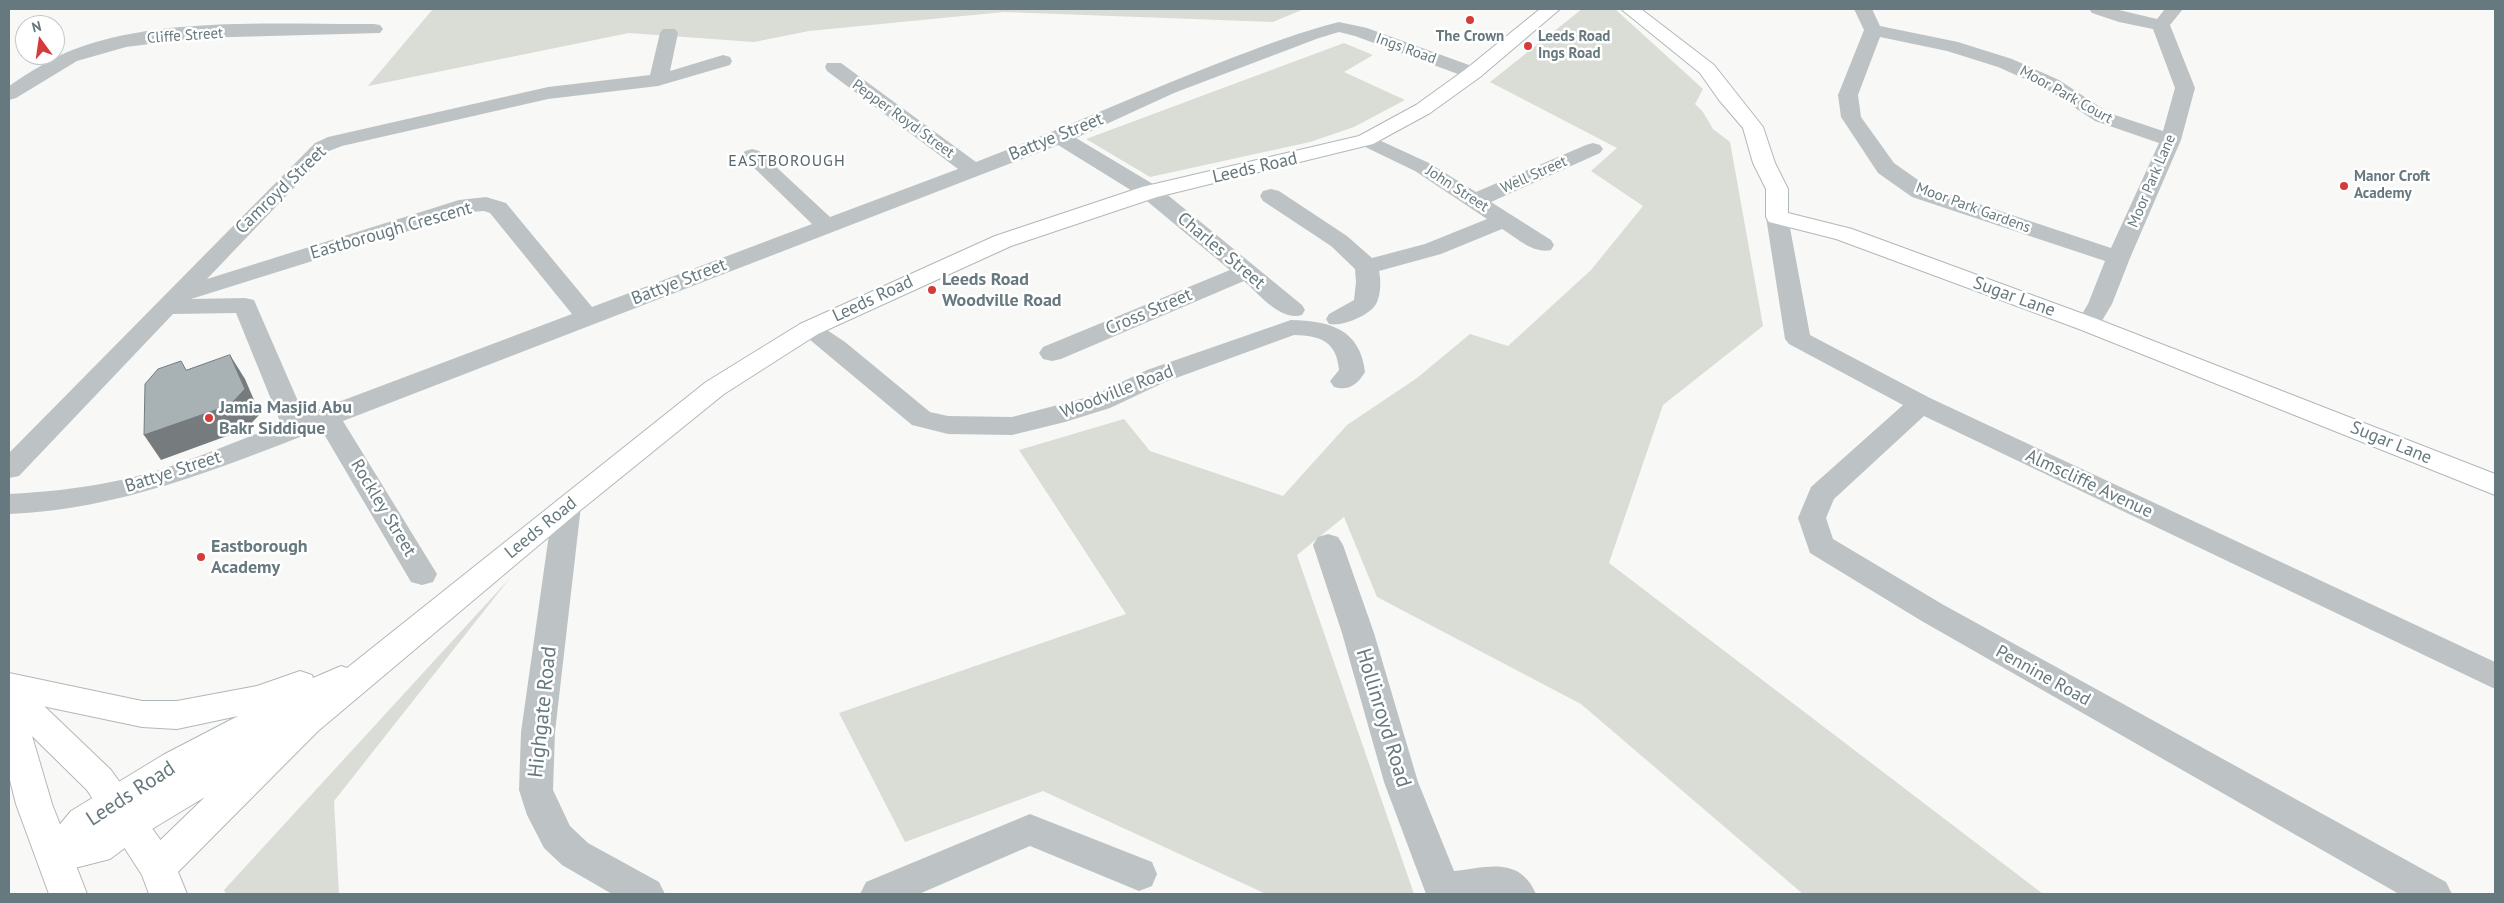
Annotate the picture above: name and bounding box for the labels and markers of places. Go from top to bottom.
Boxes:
marker: The Crown [1464,14,1476,26]
place label: The Crown [1436,28,1504,46]
place label: Leeds Road Ings Road [1538,28,1610,63]
marker: Leeds Road Ings Road [1522,40,1534,52]
place label: Manor Croft Academy [2354,168,2430,203]
marker: Manor Croft Academy [2338,180,2350,192]
place label: Leeds Road Woodville Road [942,269,1062,312]
marker: Leeds Road Woodville Road [926,284,938,296]
place label: Jamia Masjid Abu Bakr Siddique [219,397,352,439]
marker: Jamia Masjid Abu Bakr Siddique [203,412,215,424]
place label: Eastborough Academy [211,536,308,578]
marker: Eastborough Academy [195,551,207,563]

